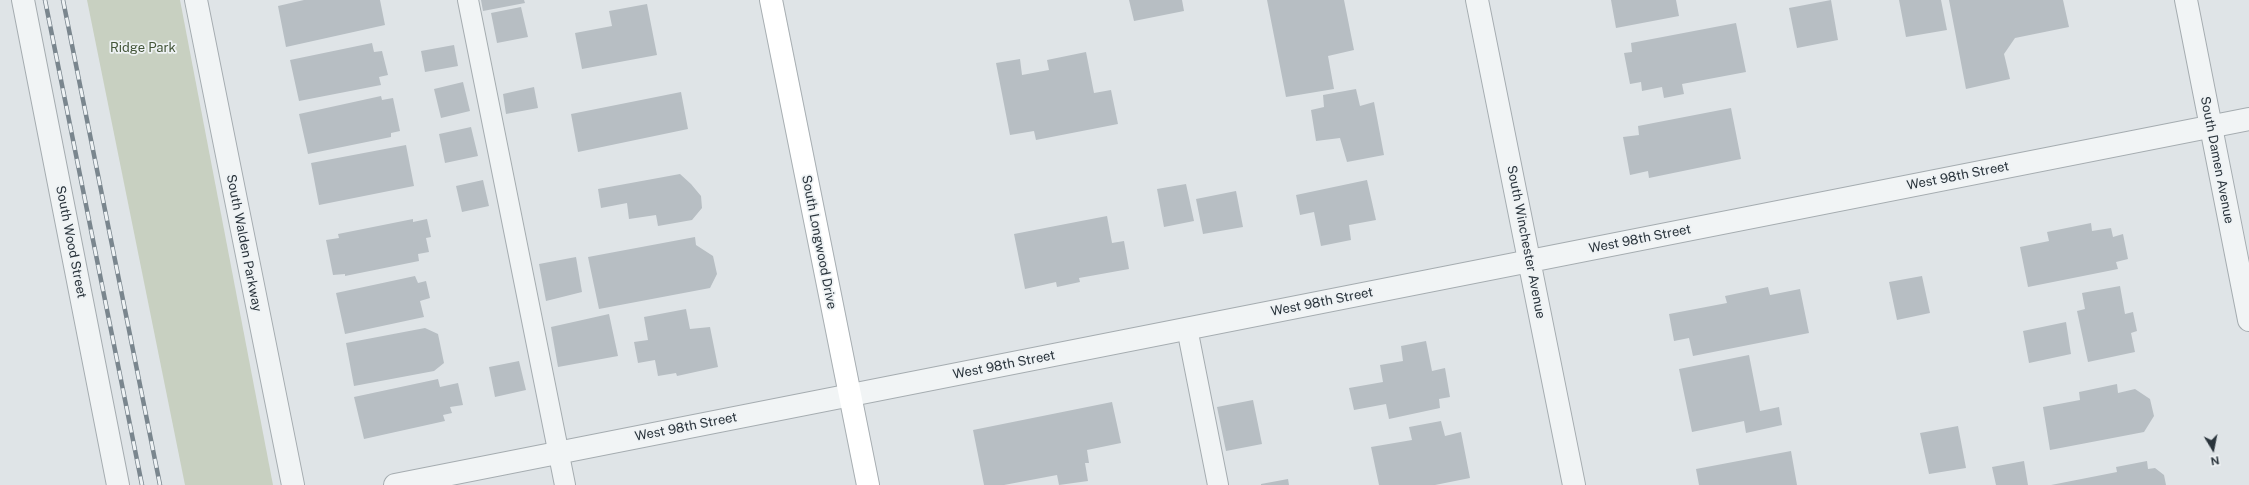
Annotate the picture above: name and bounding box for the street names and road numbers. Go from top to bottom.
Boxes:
street label: South Damen Avenue [2197,95,2237,225]
street label: West 98th Street [1906,158,2010,194]
street label: South Winchester Avenue [1503,164,1549,320]
street label: South Walden Parkway [223,173,265,313]
street label: South Longwood Drive [798,174,840,310]
street label: South Wood Street [52,184,90,300]
street label: West 98th Street [1588,221,1692,257]
street label: West 98th Street [1270,284,1374,320]
street label: West 98th Street [952,347,1056,383]
street label: West 98th Street [634,409,738,445]

